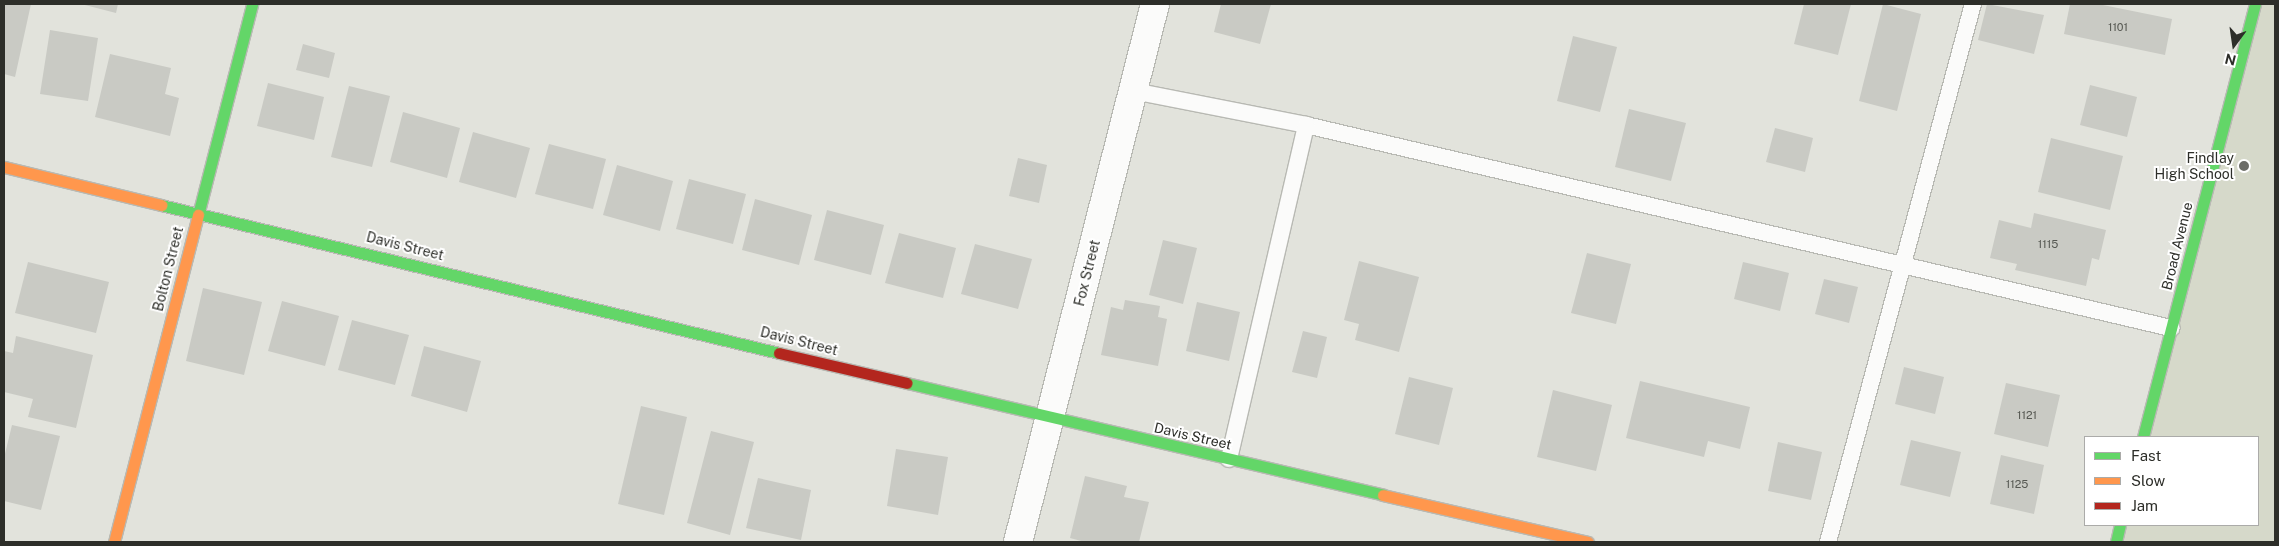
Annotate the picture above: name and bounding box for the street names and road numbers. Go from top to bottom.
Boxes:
street label: Broad Avenue [2158,200,2196,292]
street label: Bolton Street [149,225,187,313]
street label: Davis Street [365,228,445,264]
street label: Fox Street [1071,238,1103,308]
street label: Davis Street [759,323,839,359]
street label: Davis Street [1153,419,1233,453]

